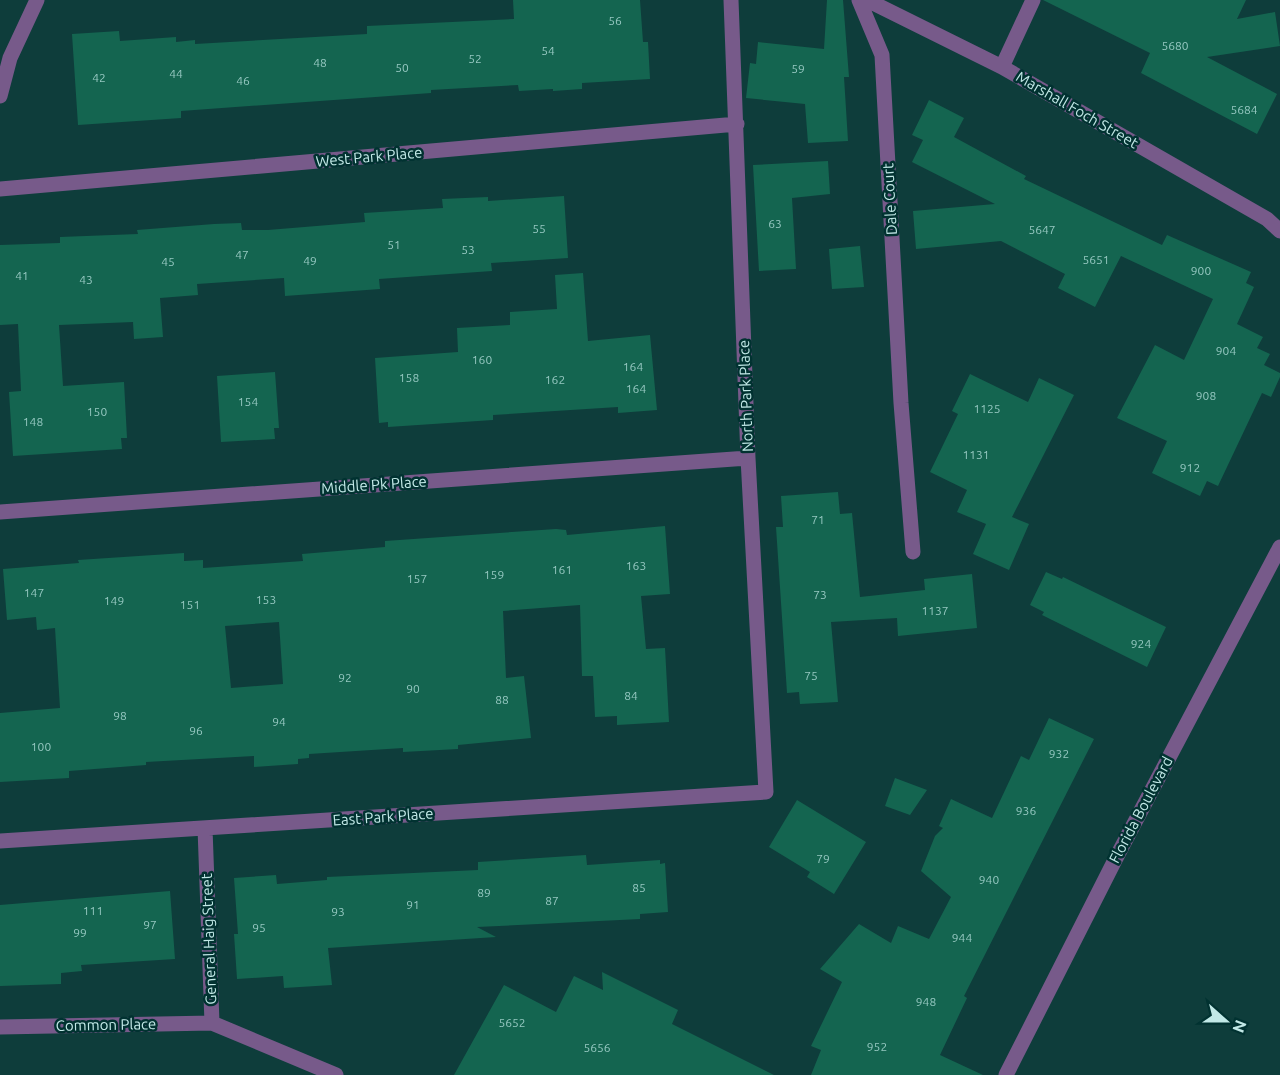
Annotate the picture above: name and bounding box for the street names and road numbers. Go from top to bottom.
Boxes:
street label: Marshall Foch Street [1013,68,1141,151]
street label: West Park Place [315,143,423,170]
street label: Dale Court [879,163,900,235]
street label: North Park Place [735,340,756,452]
street label: Middle Pk Place [321,472,427,497]
street label: Florida Boulevard [1105,754,1176,866]
street label: East Park Place [332,804,434,829]
street label: General Haig Street [198,873,219,1005]
street label: Common Place [56,1015,156,1034]

